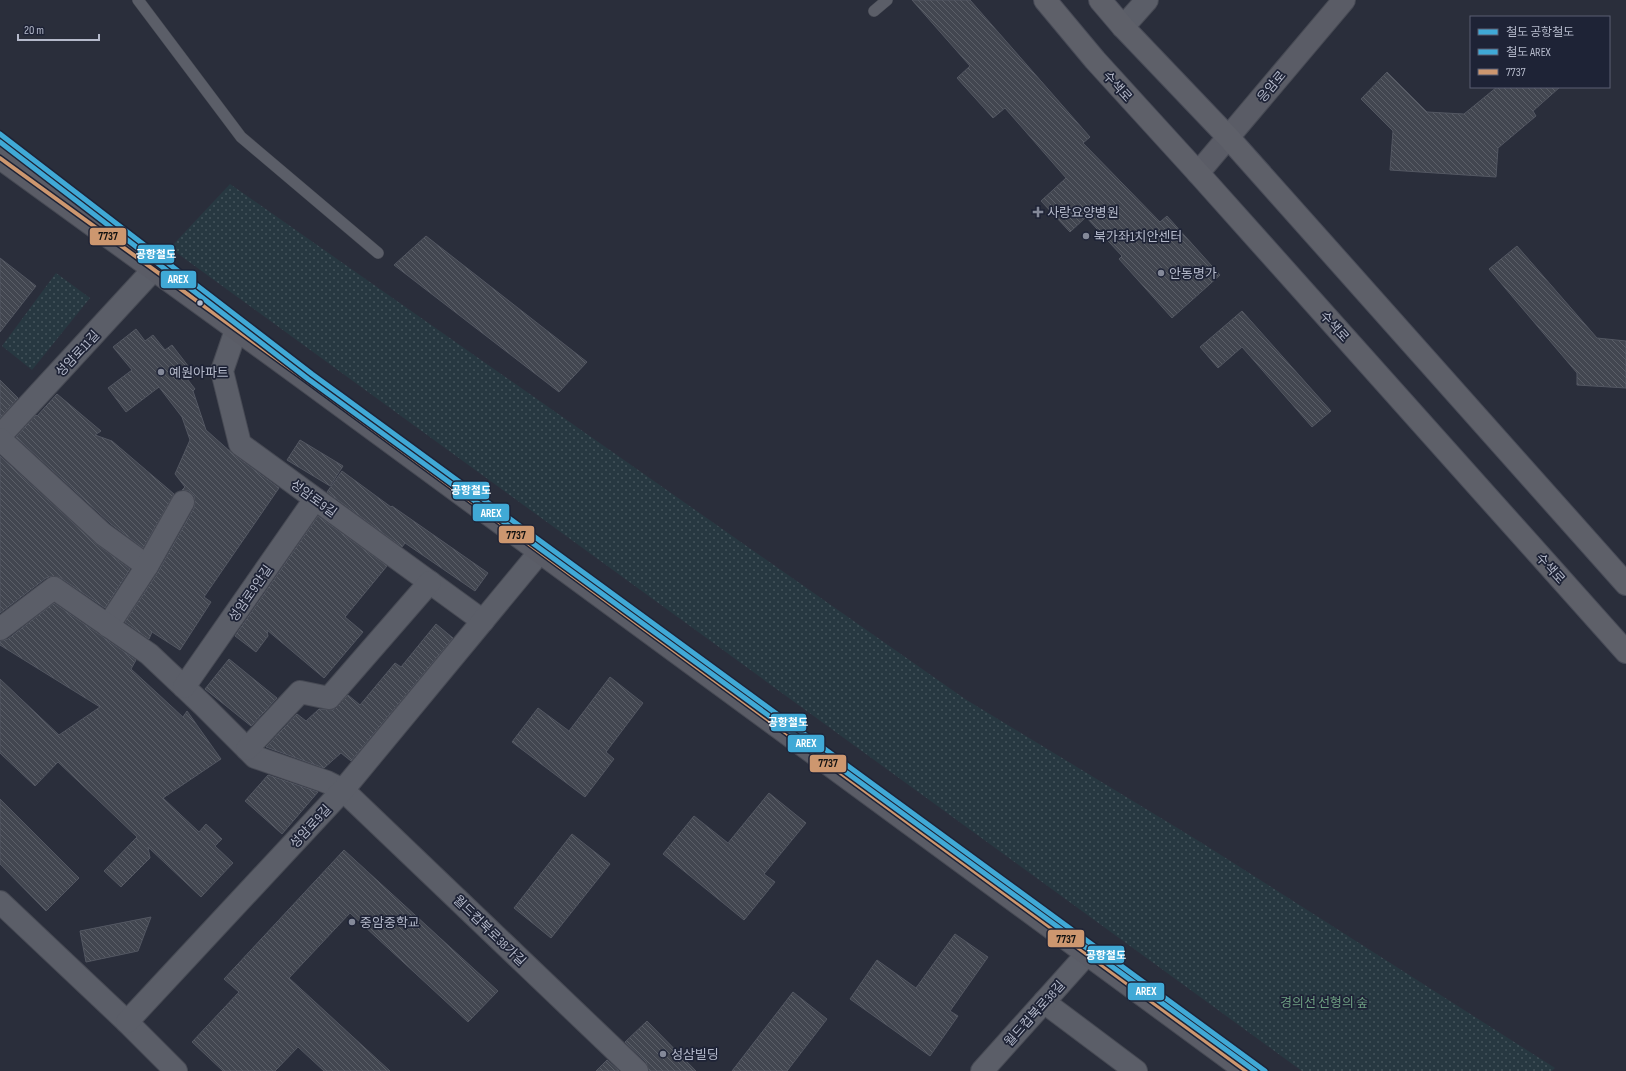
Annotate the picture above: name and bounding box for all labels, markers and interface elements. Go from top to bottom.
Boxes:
scale bar [18,16,99,42]
legend [1470,16,1610,88]
text: 20 m [24,23,44,38]
text: 철도 공항철도 [1506,25,1574,40]
text: 철도 AREX [1506,45,1552,60]
text: 7737 [1506,65,1526,80]
street label: 수색로 [1099,68,1135,105]
street label: 응암로 [1254,68,1289,106]
place label: 사랑요양병원 [1047,205,1119,221]
marker: 사랑요양병원 [1032,206,1044,218]
line badge: 7737 [89,227,127,246]
place label: 북가좌1치안센터 [1094,229,1182,245]
text: 7737 [98,230,118,243]
marker: 북가좌1치안센터 [1081,231,1091,241]
line badge: 공항철도 [137,244,175,264]
text: 공항철도 [136,248,176,261]
place label: 안동명가 [1169,266,1217,282]
marker: 안동명가 [1156,268,1166,278]
line badge: AREX [160,270,197,289]
text: AREX [167,273,189,286]
unlabelled marker [195,298,205,308]
street label: 수색로 [1316,308,1352,345]
street label: 성암로11길 [52,327,103,380]
place label: 예원아파트 [169,365,229,381]
marker: 예원아파트 [156,367,166,377]
street label: 성암로9길 [287,477,340,521]
line badge: 공항철도 [452,481,490,500]
text: 공항철도 [451,484,491,497]
line badge: AREX [472,503,510,522]
text: AREX [480,507,502,520]
line badge: 7737 [498,525,535,544]
text: 7737 [506,529,526,542]
street label: 수색로 [1532,550,1568,587]
street label: 성암로9안길 [225,562,276,625]
line badge: 공항철도 [770,713,807,732]
text: 공항철도 [768,716,808,729]
line badge: AREX [787,734,825,753]
text: AREX [795,737,817,750]
line badge: 7737 [809,754,847,773]
text: 7737 [818,757,838,770]
street label: 성암로9길 [287,802,335,852]
street label: 월드컵북로38가길 [450,892,529,969]
place label: 중암중학교 [360,915,420,931]
marker: 중암중학교 [347,917,357,927]
line badge: 7737 [1047,929,1085,948]
text: 7737 [1056,933,1076,946]
line badge: 공항철도 [1087,945,1125,964]
text: 공항철도 [1086,949,1126,962]
street label: 월드컵북로38길 [1001,978,1068,1050]
line badge: AREX [1127,982,1165,1001]
text: AREX [1135,985,1157,998]
park label: 경의선 선형의 숲 [1280,995,1368,1011]
place label: 성삼빌딩 [671,1047,719,1063]
marker: 성삼빌딩 [658,1049,668,1059]

